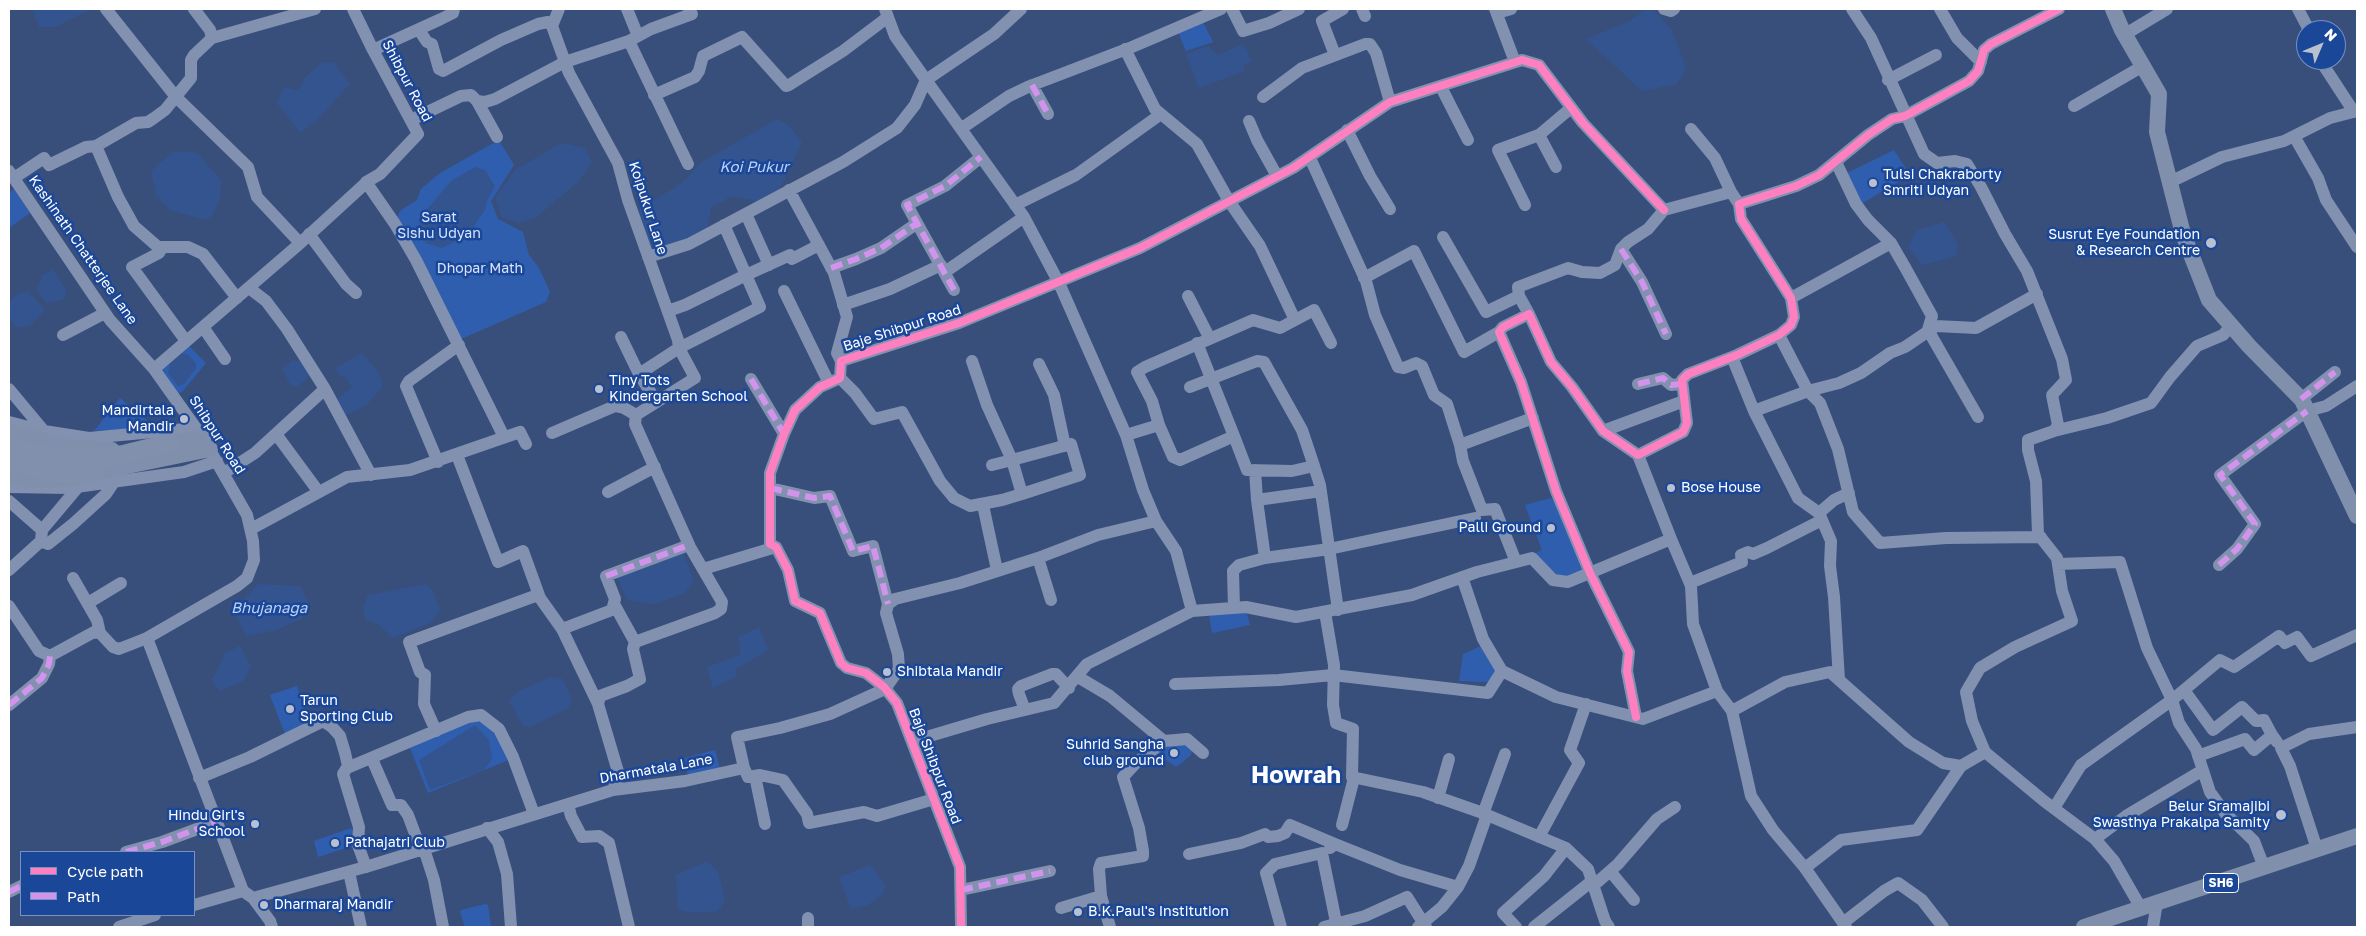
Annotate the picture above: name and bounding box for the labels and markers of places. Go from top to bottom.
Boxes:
place label: Tulsi Chakraborty Smriti Udyan [1883,167,2002,200]
marker: Tulsi Chakraborty Smriti Udyan [1867,177,1879,189]
place label: Susrut Eye Foundation & Research Centre [2048,227,2200,260]
marker: Susrut Eye Foundation & Research Centre [2204,236,2218,250]
place label: Tiny Tots Kindergarten School [609,373,748,406]
marker: Tiny Tots Kindergarten School [593,383,605,395]
place label: Mandirtala Mandir [101,403,174,436]
marker: Mandirtala Mandir [178,413,190,425]
place label: Bose House [1681,480,1761,496]
marker: Bose House [1665,482,1677,494]
place label: Palli Ground [1459,520,1541,536]
marker: Palli Ground [1545,522,1557,534]
place label: Shibtala Mandir [897,664,1003,680]
marker: Shibtala Mandir [881,666,893,678]
place label: Tarun Sporting Club [300,693,393,726]
marker: Tarun Sporting Club [284,703,296,715]
place label: Suhrid Sangha club ground [1066,737,1164,770]
marker: Suhrid Sangha club ground [1168,747,1180,759]
place label: Belur Sramajibi Swasthya Prakalpa Samity [2093,799,2270,832]
place label: Hindu Girl's School [168,808,245,840]
marker: Belur Sramajibi Swasthya Prakalpa Samity [2274,808,2288,822]
marker: Hindu Girl's School [249,818,261,830]
place label: Pathajatri Club [345,835,445,851]
marker: Pathajatri Club [329,837,341,849]
place label: Dharmaraj Mandir [274,897,393,913]
marker: Dharmaraj Mandir [258,899,270,911]
place label: B.K.Paul's Institution [1088,904,1229,920]
marker: B.K.Paul's Institution [1072,906,1084,918]

